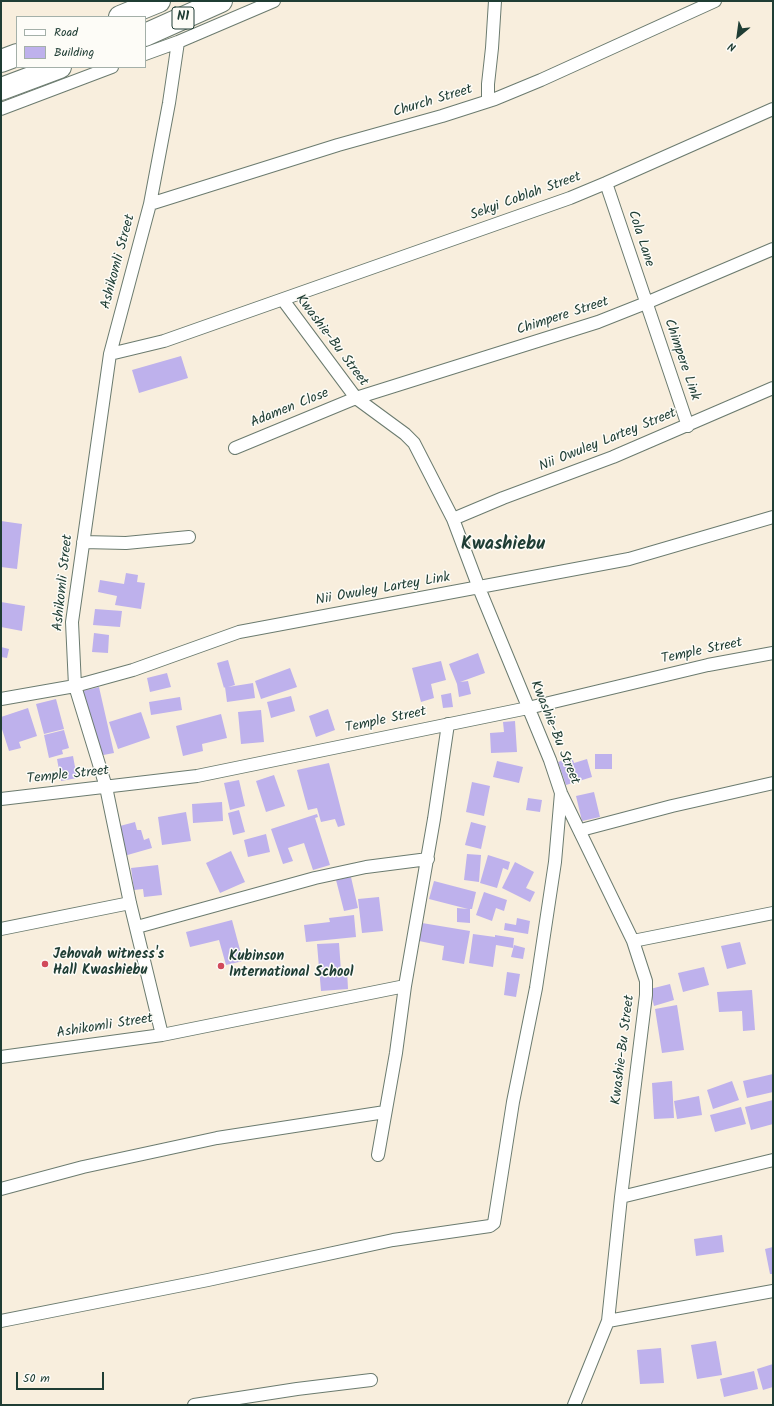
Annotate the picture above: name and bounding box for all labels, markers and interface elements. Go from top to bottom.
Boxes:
road number: N1 [172,7,194,29]
legend [16,16,146,68]
north arrow [718,16,758,56]
text: Road [54,23,78,42]
text: N [725,37,740,56]
text: Building [54,43,94,62]
street label: Church Street [391,82,475,122]
street label: Sekyi Coblah Street [468,169,584,225]
street label: Cola Lane [623,209,657,269]
street label: Ashikomli Street [98,213,140,311]
street label: Kwashie-Bu Street [291,292,371,390]
street label: Chimpere Street [515,294,611,340]
street label: Chimpere Link [659,317,703,403]
street label: Adamen Close [248,386,332,432]
street label: Nii Owuley Lartey Street [537,406,679,476]
street label: Ashikomli Street [51,534,77,632]
district label: Kwashiebu [461,535,545,557]
street label: Nii Owuley Lartey Link [315,570,451,610]
street label: Temple Street [660,635,744,669]
street label: Kwashie-Bu Street [526,679,582,787]
street label: Temple Street [344,704,428,738]
street label: Temple Street [26,763,110,789]
place label: Jehovah witness's Hall Kwashiebu [53,948,164,980]
place label: Kubinson International School [229,950,353,982]
marker: Jehovah witness's Hall Kwashiebu [40,959,50,969]
marker: Kubinson International School [216,961,226,971]
street label: Kwashie-Bu Street [609,994,639,1106]
street label: Ashikomli Street [56,1011,154,1043]
scale bar [18,1364,106,1390]
text: 50 m [23,1369,50,1388]

